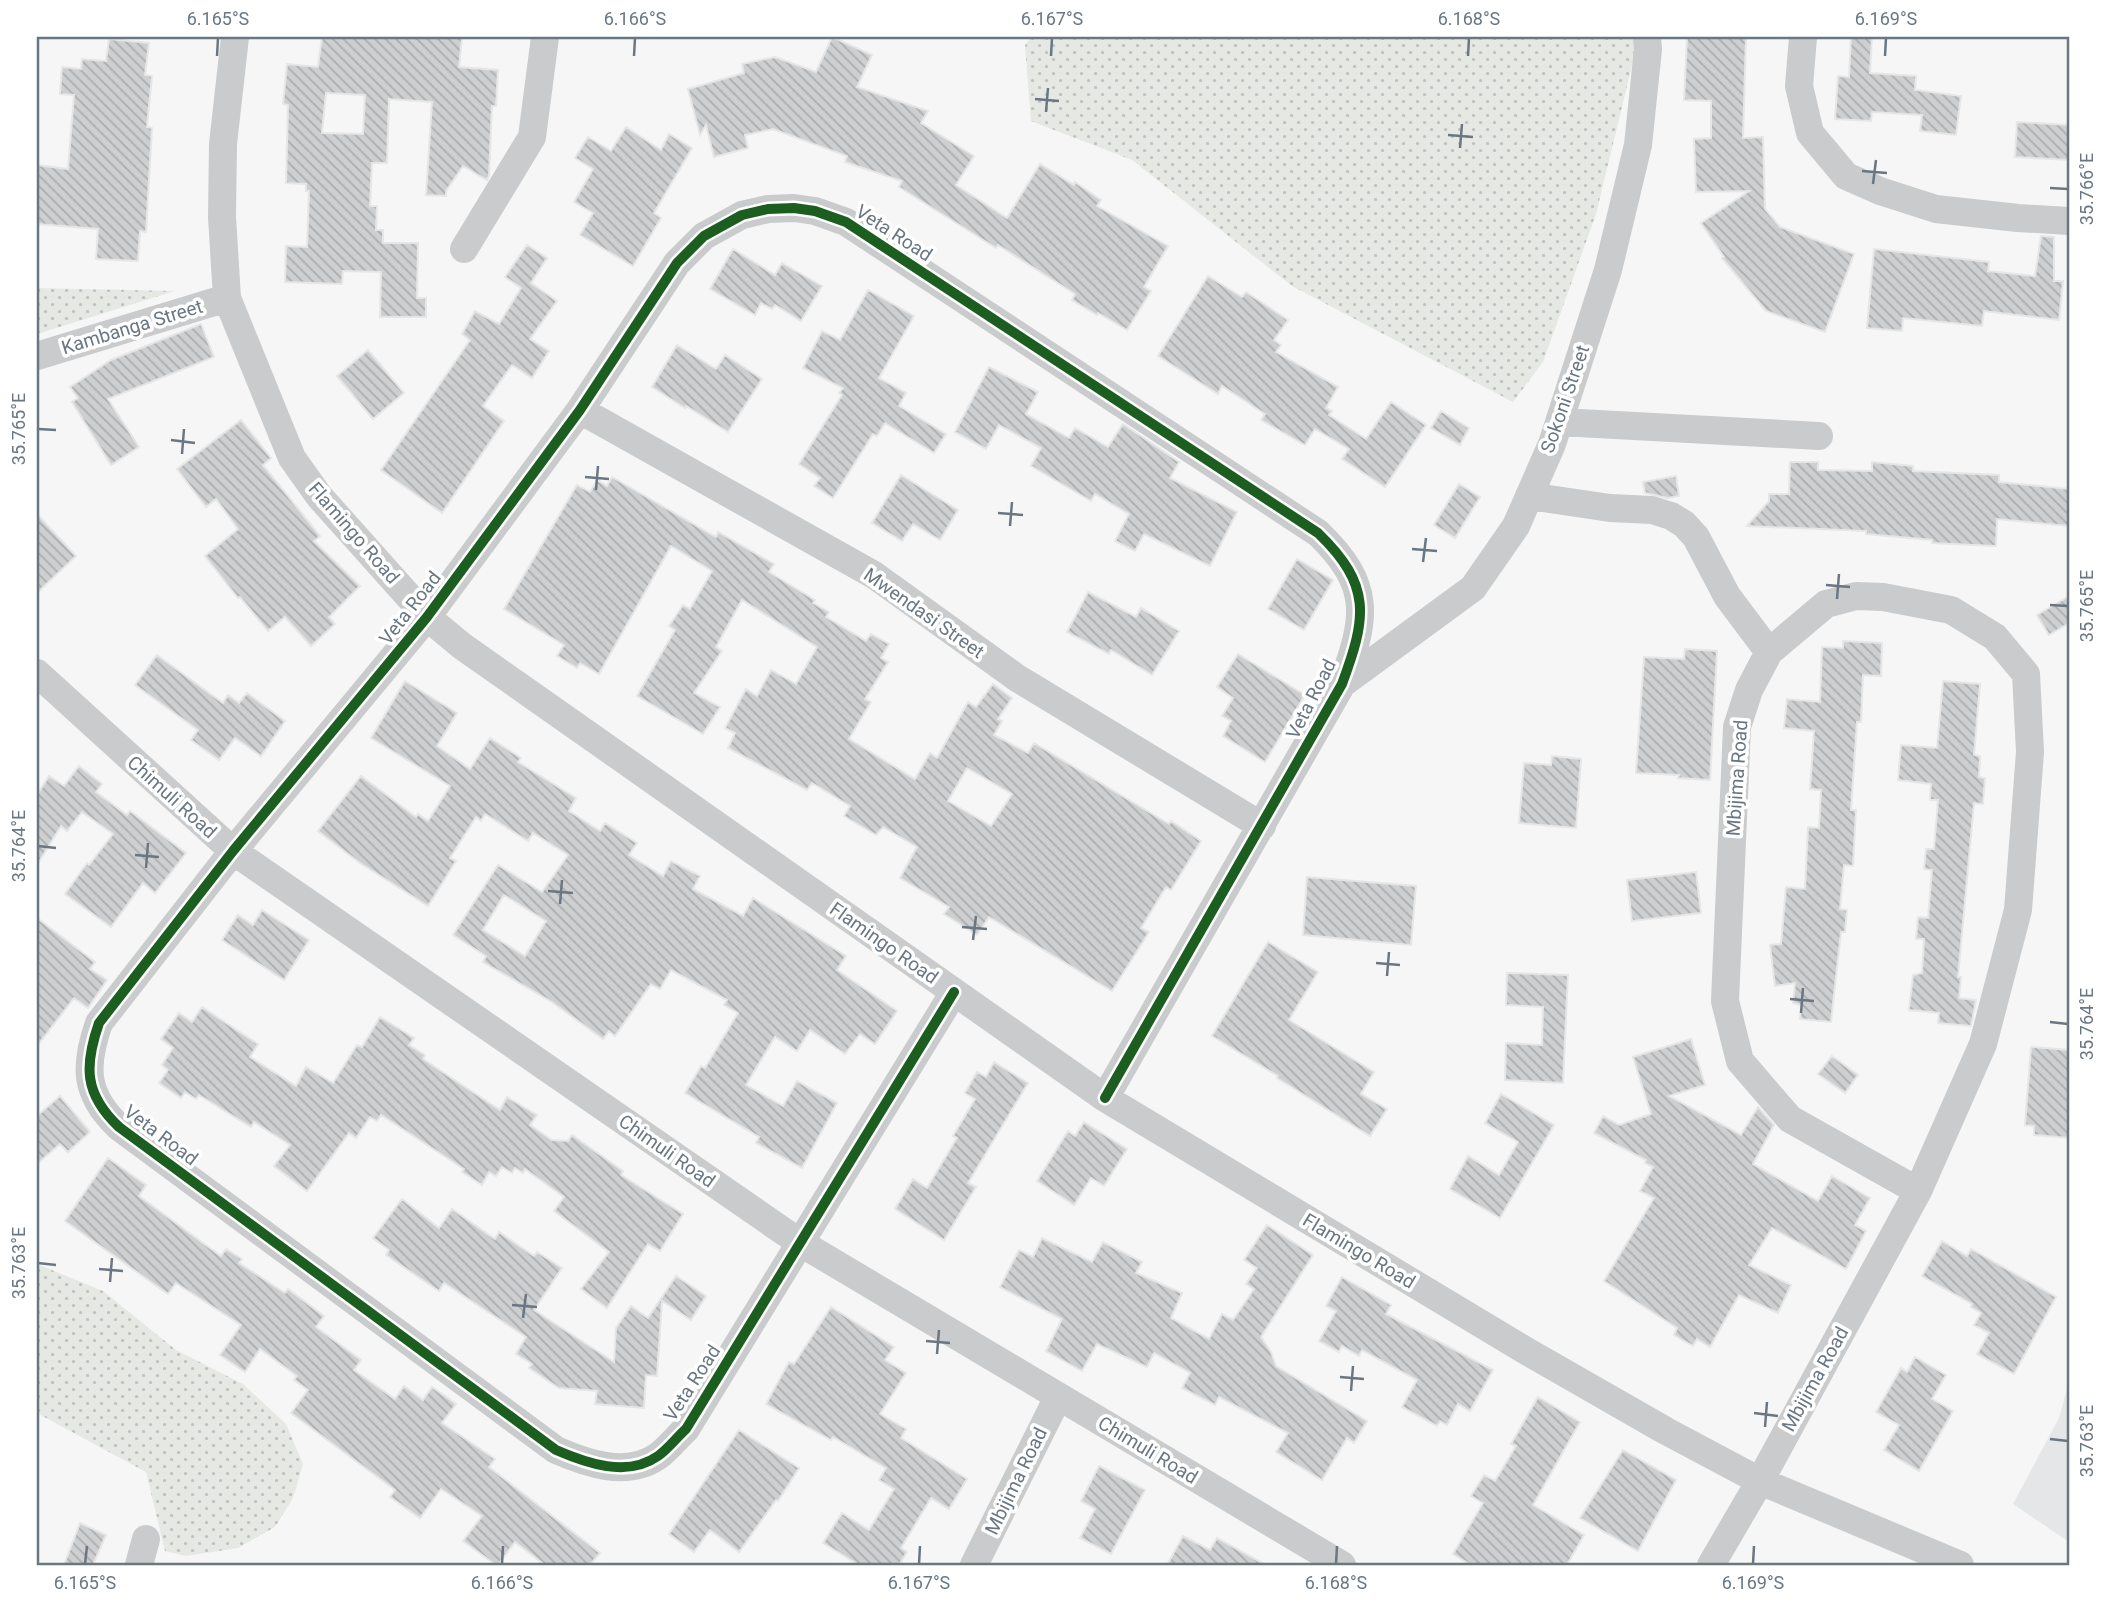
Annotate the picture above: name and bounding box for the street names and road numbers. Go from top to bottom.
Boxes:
street label: Veta Road [851,200,937,266]
street label: Kambanga Street [59,295,205,359]
street label: Sokoni Street [1536,342,1594,456]
street label: Flamingo Road [304,478,404,588]
street label: Mwendasi Street [859,563,989,663]
street label: Veta Road [374,567,446,649]
street label: Veta Road [1281,655,1341,743]
street label: Mbijima Road [1721,719,1753,837]
street label: Chimuli Road [123,751,221,843]
street label: Flamingo Road [825,897,943,989]
street label: Veta Road [119,1100,203,1170]
street label: Chimuli Road [614,1109,720,1193]
street label: Flamingo Road [1299,1208,1419,1294]
street label: Mbijima Road [1777,1323,1853,1435]
street label: Veta Road [659,1340,725,1426]
street label: Chimuli Road [1094,1411,1202,1489]
street label: Mbijima Road [980,1424,1052,1538]

